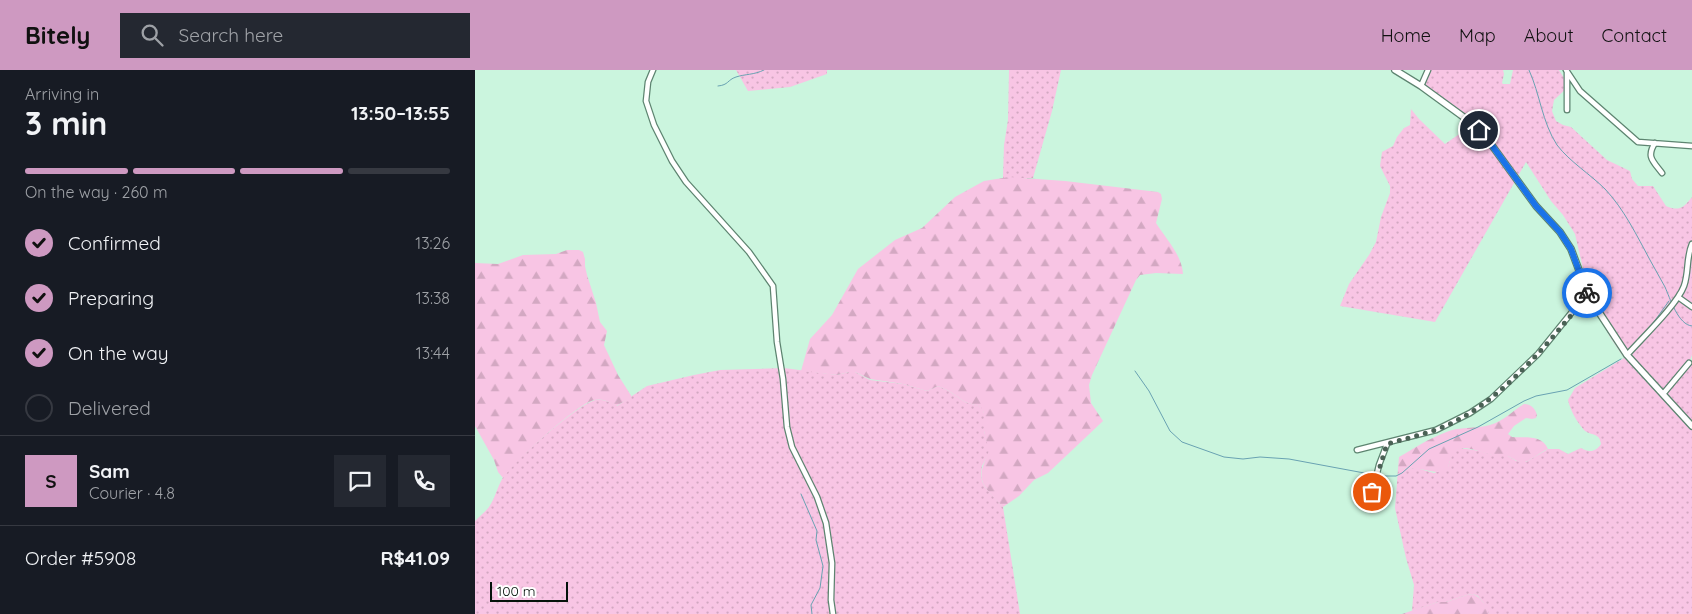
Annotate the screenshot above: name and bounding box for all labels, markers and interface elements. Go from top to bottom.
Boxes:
search box [120,13,470,58]
text: Bitely [25,20,90,50]
icon: search [138,21,166,49]
text: Search here [178,23,283,47]
text: Home [1381,24,1431,47]
text: Map [1459,24,1496,47]
text: About [1524,24,1574,47]
text: Contact [1602,24,1667,47]
text: Arriving in [25,84,99,104]
text: 13:50–13:55 [351,101,450,125]
text: 3 min [25,103,107,143]
pin [1458,109,1500,151]
icon: home [1465,116,1493,144]
text: On the way · 260 m [25,182,167,202]
icon: check [25,229,53,257]
text: Confirmed [68,231,161,255]
text: 13:26 [415,233,450,253]
courier [1562,268,1612,318]
icon: bike [1573,279,1601,307]
icon: check [25,284,53,312]
text: Preparing [68,286,154,310]
text: 13:38 [416,288,450,308]
icon: check [25,339,53,367]
text: On the way [68,341,169,365]
text: 13:44 [416,343,450,363]
text: Delivered [68,396,151,420]
button: chat [334,455,386,507]
button: phone [398,455,450,507]
text: Sam [89,459,130,483]
text: S [45,469,57,493]
pin [1351,471,1393,513]
icon: bag [1358,478,1386,506]
text: Courier · 4.8 [89,483,175,503]
text: Order #5908 [25,546,136,570]
text: R$41.09 [380,546,450,570]
scale bar [490,579,567,602]
text: 100 m [497,582,535,600]

